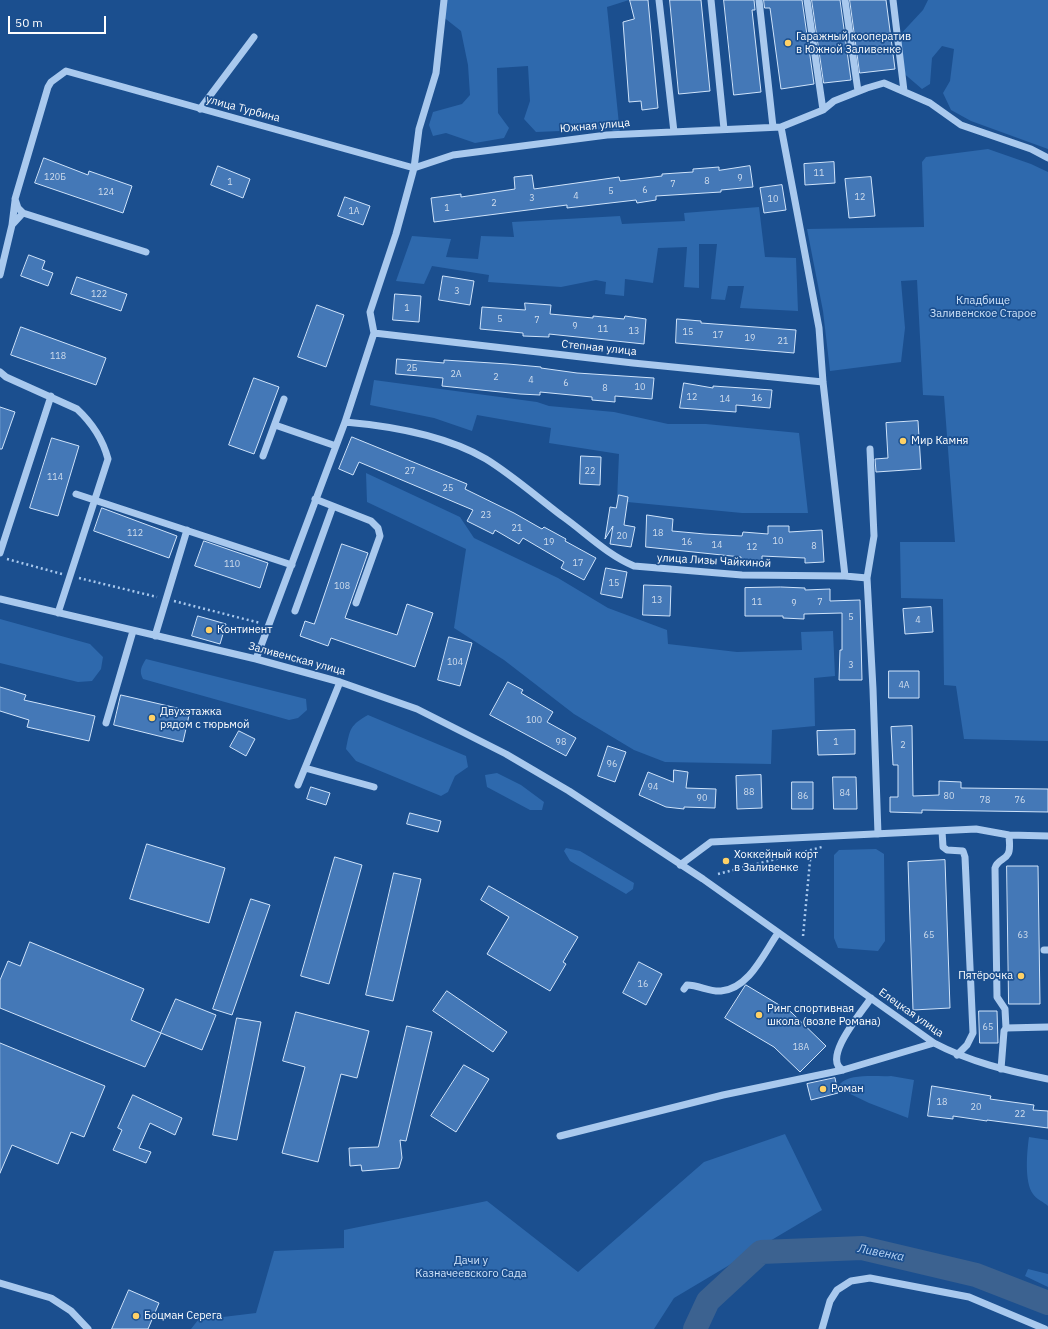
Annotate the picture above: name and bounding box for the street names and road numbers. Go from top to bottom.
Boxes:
street label: улица Турбина [205,93,281,125]
street label: Южная улица [559,116,631,136]
street label: Степная улица [561,337,637,359]
street label: улица Лизы Чайкиной [657,551,771,571]
street label: Заливенская улица [247,640,347,678]
street label: Елецкая улица [876,986,946,1040]

